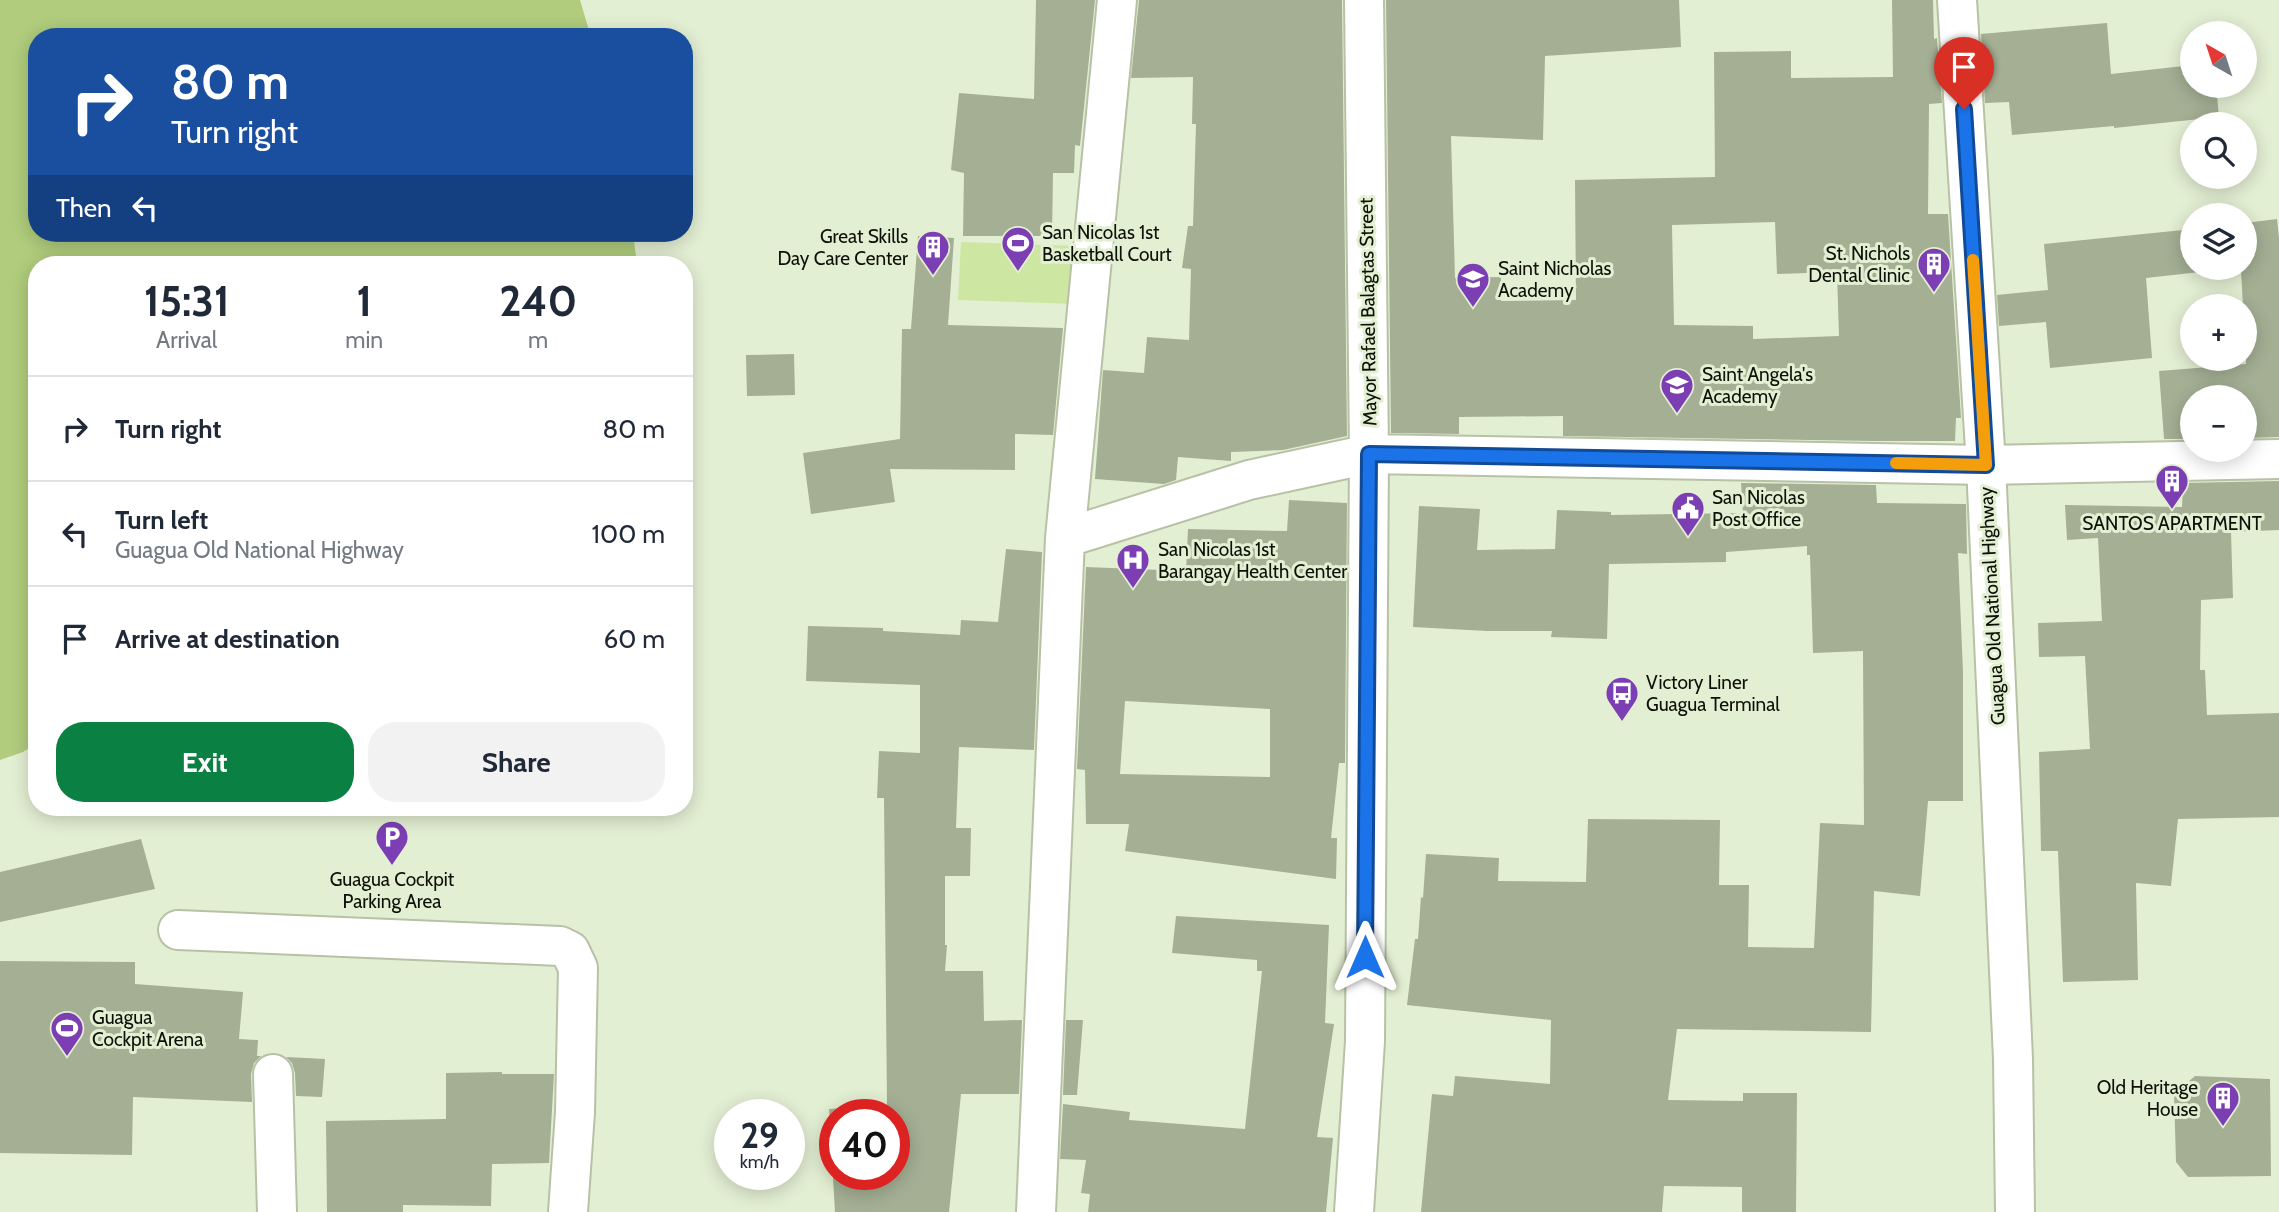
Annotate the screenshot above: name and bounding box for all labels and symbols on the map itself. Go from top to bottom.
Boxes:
north arrow [2180,21,2258,98]
pin [1934,37,1994,109]
street label: Mayor Rafael Balagtas Street [1354,197,1381,426]
place label: San Nicolas 1st Basketball Court [1042,221,1172,266]
sports icon: San Nicolas 1st Basketball Court [999,224,1037,273]
place label: Great Skills Day Care Center [777,225,908,270]
building icon: Great Skills Day Care Center [914,228,952,277]
place label: St. Nichols Dental Clinic [1808,242,1910,287]
building icon: St. Nichols Dental Clinic [1915,245,1953,294]
place label: Saint Nicholas Academy [1498,257,1612,302]
school or university icon: Saint Nicholas Academy [1454,260,1492,309]
place label: Saint Angela's Academy [1702,363,1813,408]
school or university icon: Saint Angela's Academy [1658,366,1696,415]
building icon: SANTOS APARTMENT [2153,462,2191,511]
place label: San Nicolas Post Office [1712,486,1805,531]
street label: Guagua Old National Highway [1974,486,2010,726]
public building icon: San Nicolas Post Office [1669,489,1707,538]
place label: SANTOS APARTMENT [2082,512,2262,535]
place label: San Nicolas 1st Barangay Health Center [1158,538,1347,583]
hospital icon: San Nicolas 1st Barangay Health Center [1114,541,1152,590]
place label: Victory Liner Guagua Terminal [1646,671,1780,716]
bus stop icon: Victory Liner Guagua Terminal [1603,674,1641,723]
parking icon: Guagua Cockpit Parking Area [373,818,411,867]
place label: Guagua Cockpit Parking Area [330,868,455,913]
position arrow [1328,920,1402,994]
place label: Guagua Cockpit Arena [92,1006,203,1051]
sports icon: Guagua Cockpit Arena [48,1009,86,1058]
place label: Old Heritage House [2097,1076,2198,1121]
building icon: Old Heritage House [2204,1079,2242,1128]
speed limit sign: 40 [819,1099,910,1190]

